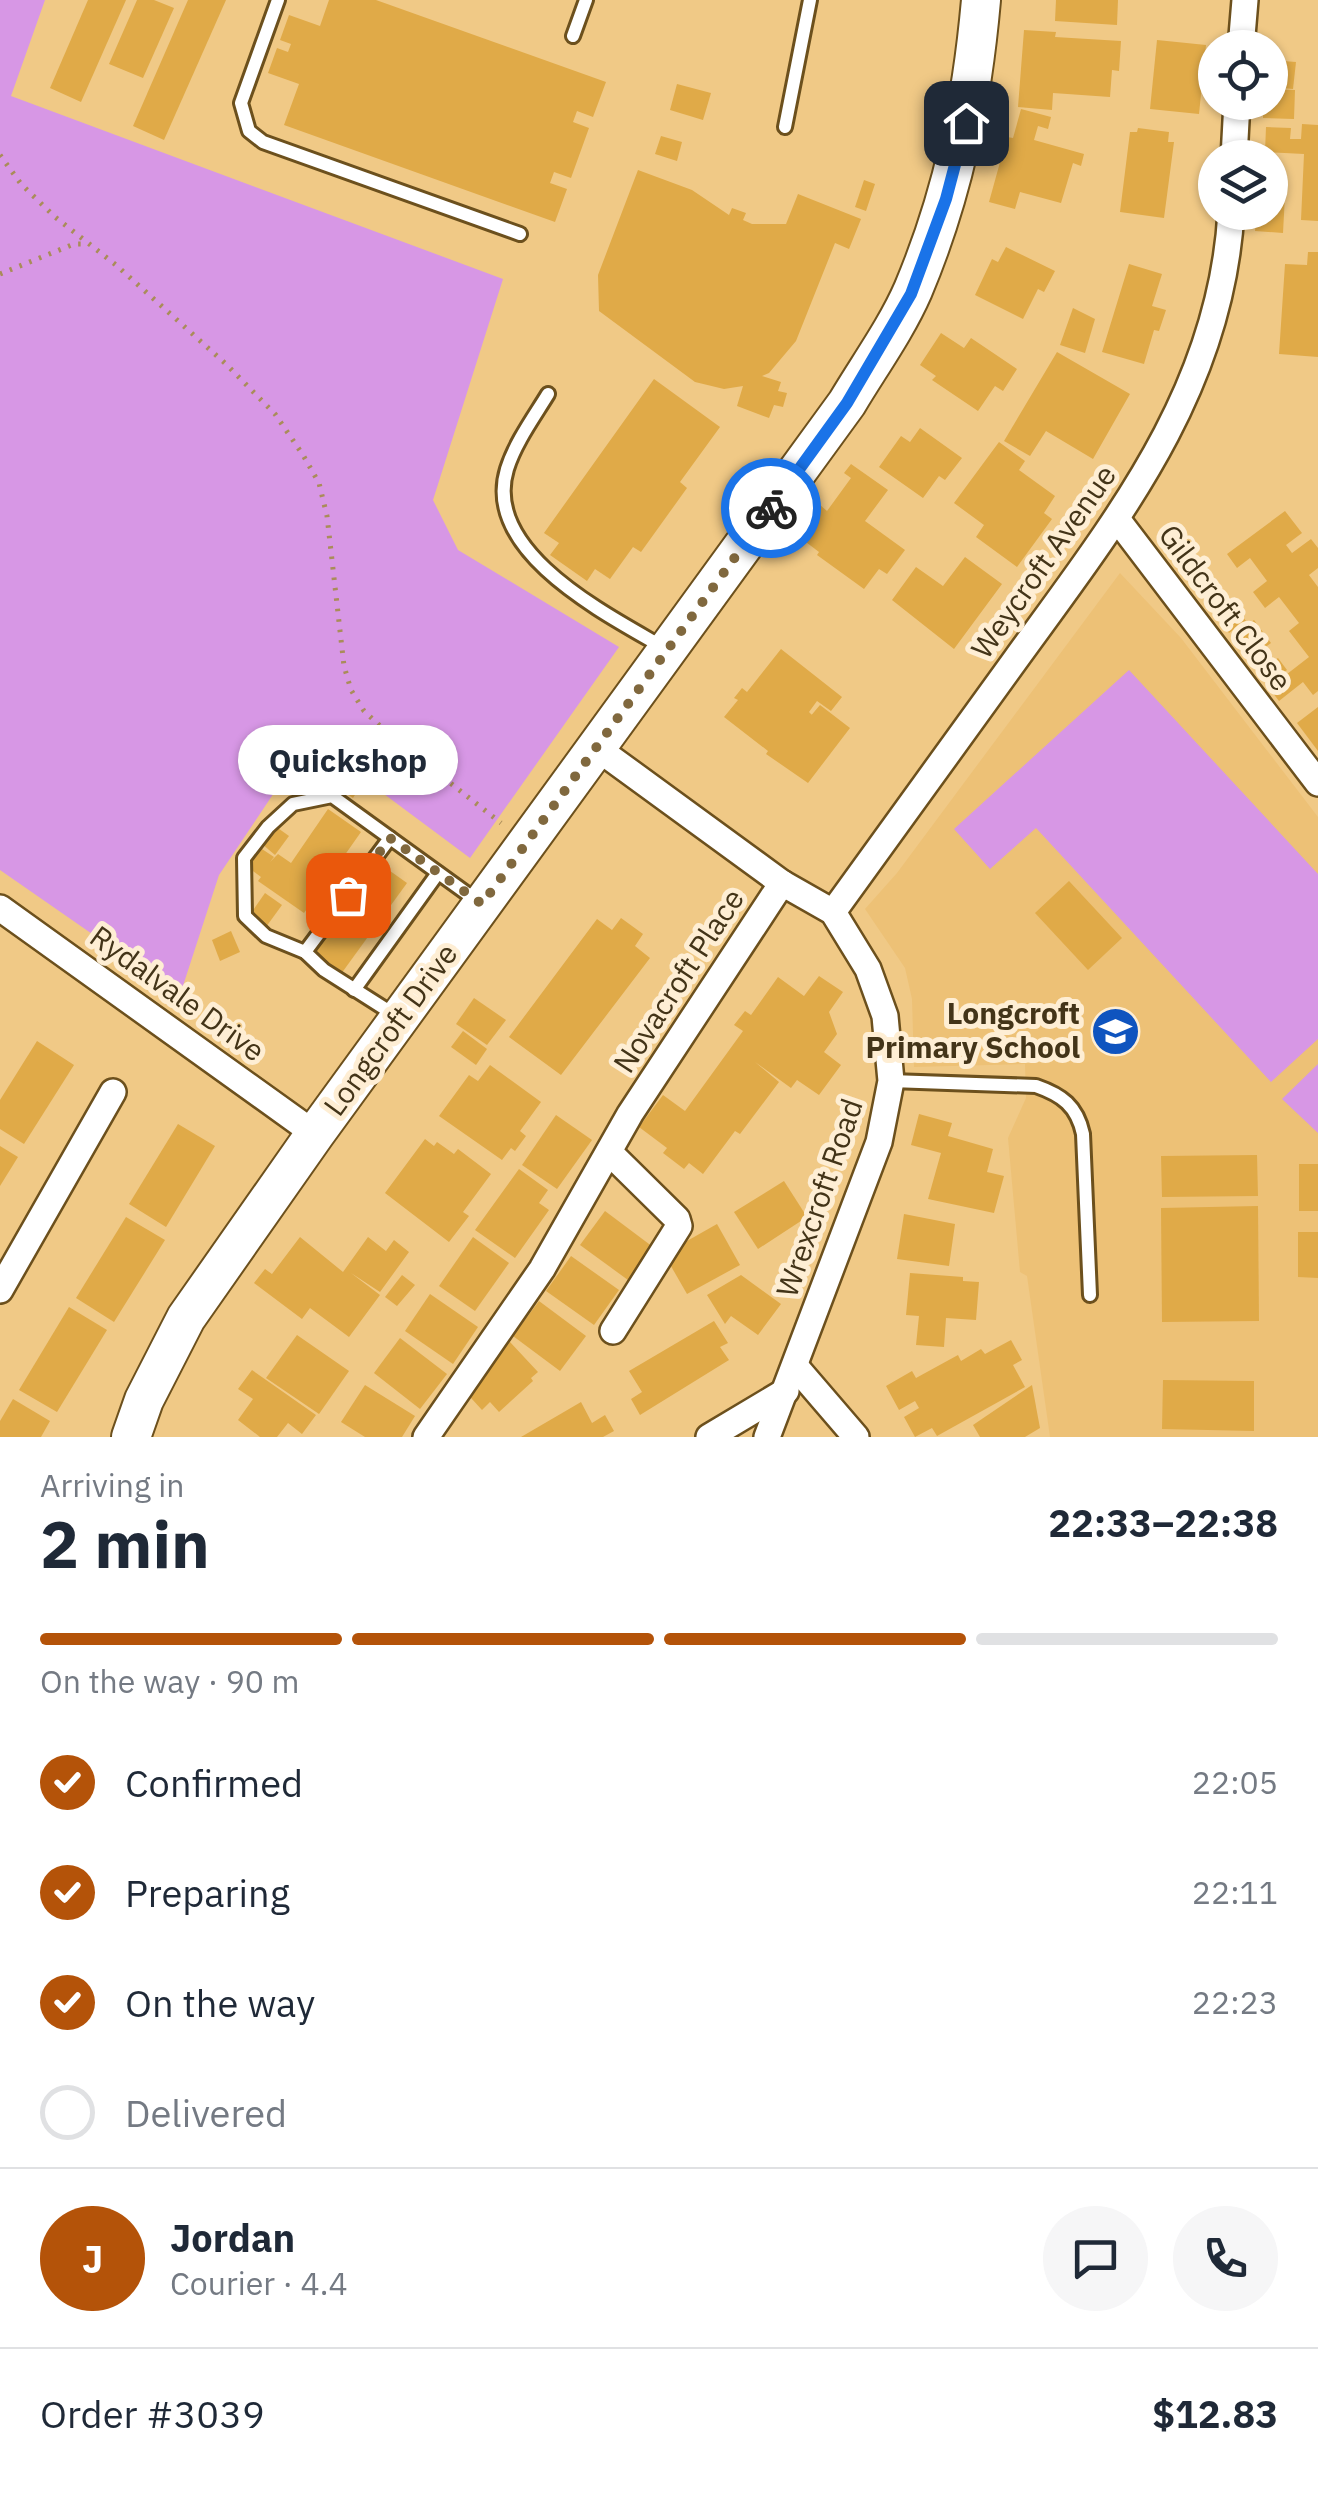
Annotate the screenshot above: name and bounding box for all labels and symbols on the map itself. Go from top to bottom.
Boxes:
pin [924,81,1009,166]
street label: Weycroft Avenue [962,457,1124,666]
courier [721,458,821,558]
street label: Gildcroft Close [1151,516,1301,698]
callout: Quickshop [238,725,458,795]
pin [306,853,391,938]
street label: Novacroft Place [604,881,752,1080]
street label: Rydalvale Drive [83,916,273,1069]
street label: Longcroft Drive [314,935,465,1123]
place label: Longcroft Primary School [866,993,1080,1066]
school or university icon: Longcroft Primary School [1089,1005,1141,1057]
street label: Wrexcroft Road [766,1093,871,1302]

